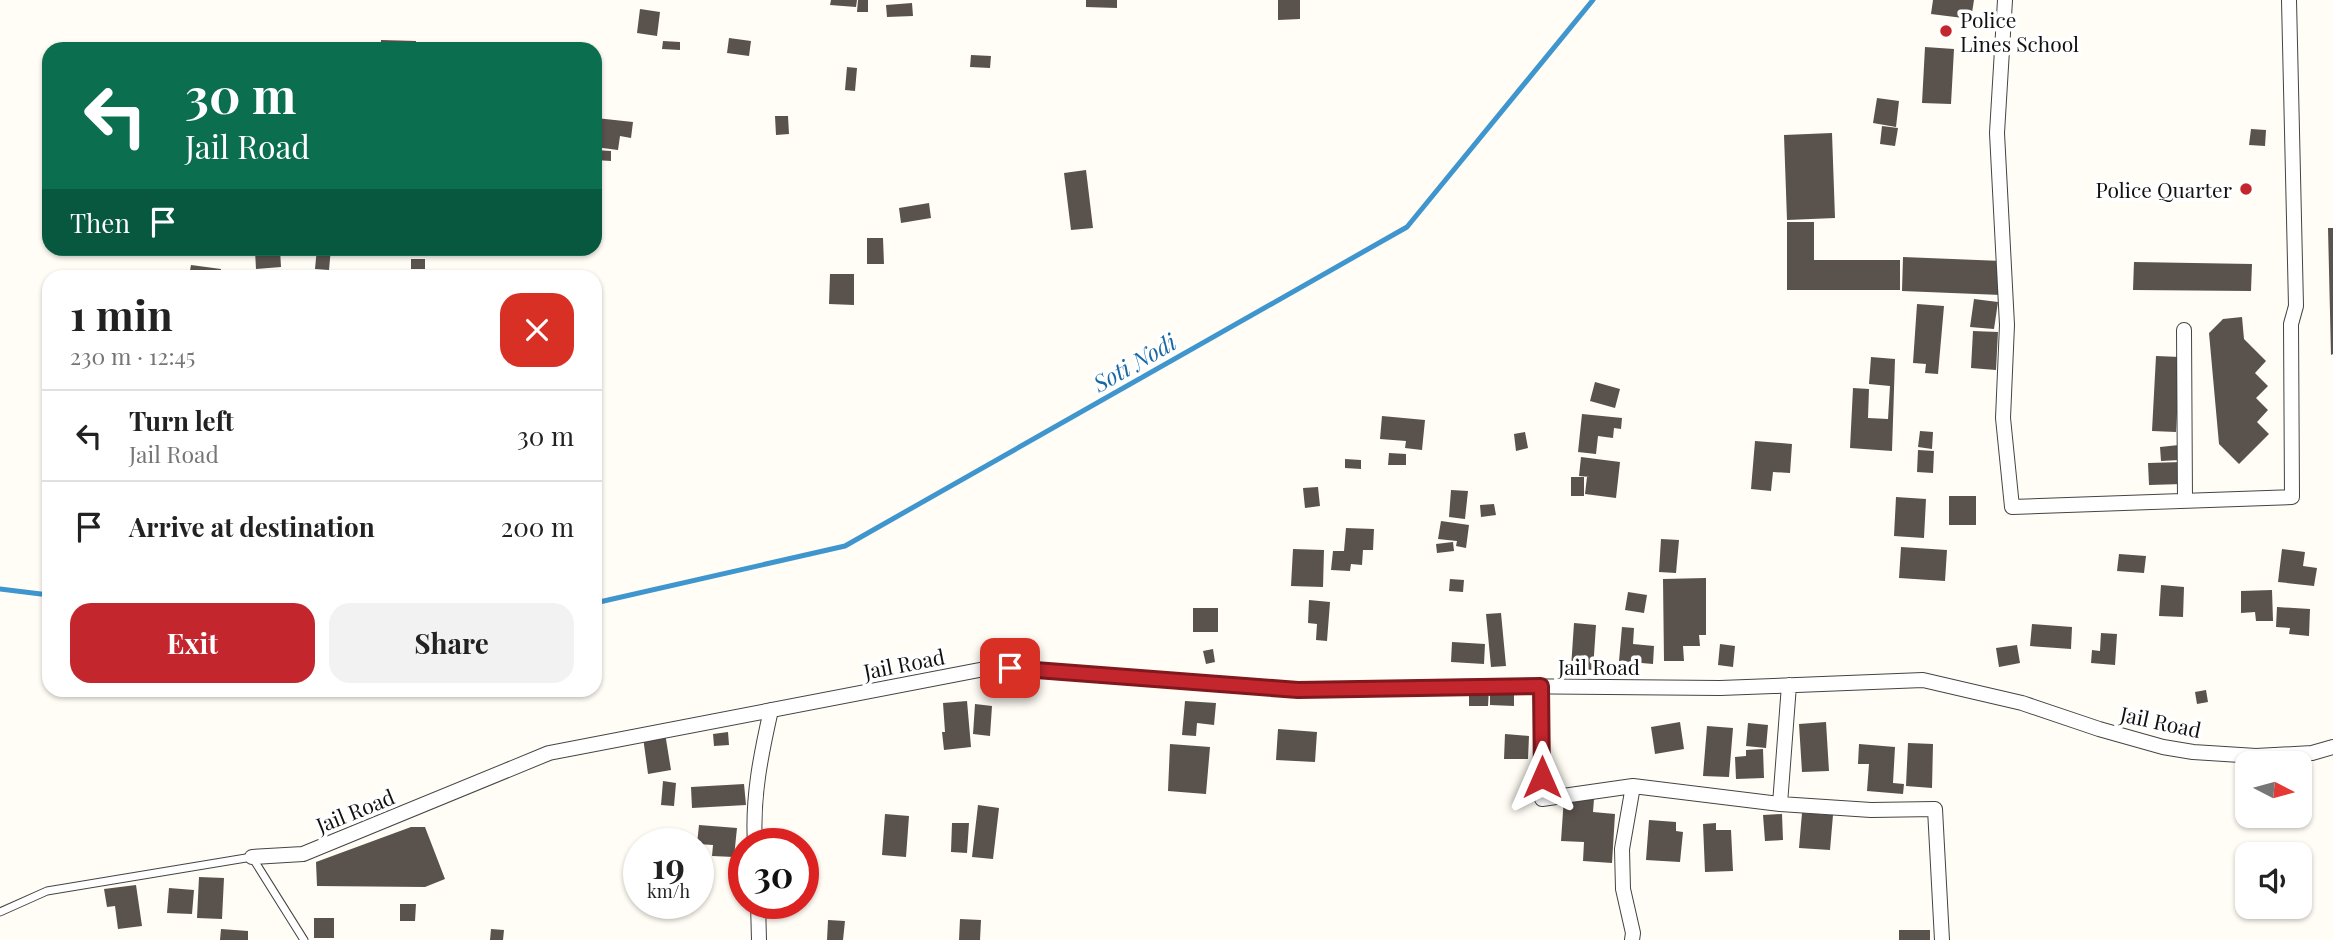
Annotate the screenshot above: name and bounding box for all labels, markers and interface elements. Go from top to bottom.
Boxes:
place label: Police Lines School [1960,5,2079,57]
marker: Police Lines School [1938,23,1954,39]
text: 30 m [185,61,296,126]
icon: left [70,70,161,161]
text: Jail Road [185,124,310,167]
place label: Police Quarter [2095,175,2233,203]
marker: Police Quarter [2238,181,2254,197]
icon: arrive [144,203,182,241]
text: Then [70,205,130,240]
text: 1 min [70,286,173,342]
button: close [500,293,574,367]
water label: Soti Nodi [1086,325,1182,399]
text: 230 m · 12:45 [70,340,195,371]
text: Turn left [129,403,234,438]
icon: left [70,417,108,455]
text: 30 m [517,418,574,453]
text: Jail Road [129,438,219,469]
icon: arrive [70,508,108,546]
text: Arrive at destination [129,509,375,544]
text: 200 m [501,509,574,544]
button: Exit [70,603,315,683]
button: Share [329,603,574,683]
pin [980,638,1040,698]
street label: Jail Road [860,641,947,685]
icon: arrive [991,649,1029,687]
street label: Jail Road [1557,652,1640,680]
street label: Jail Road [2117,699,2204,743]
position arrow [1505,740,1579,814]
north arrow [2235,751,2312,828]
map controls [2235,751,2312,919]
street label: Jail Road [311,782,398,839]
speed limit sign: 30 [728,828,819,919]
text: 19 [652,841,685,888]
button: sound [2235,842,2312,919]
text: km/h [647,879,690,903]

